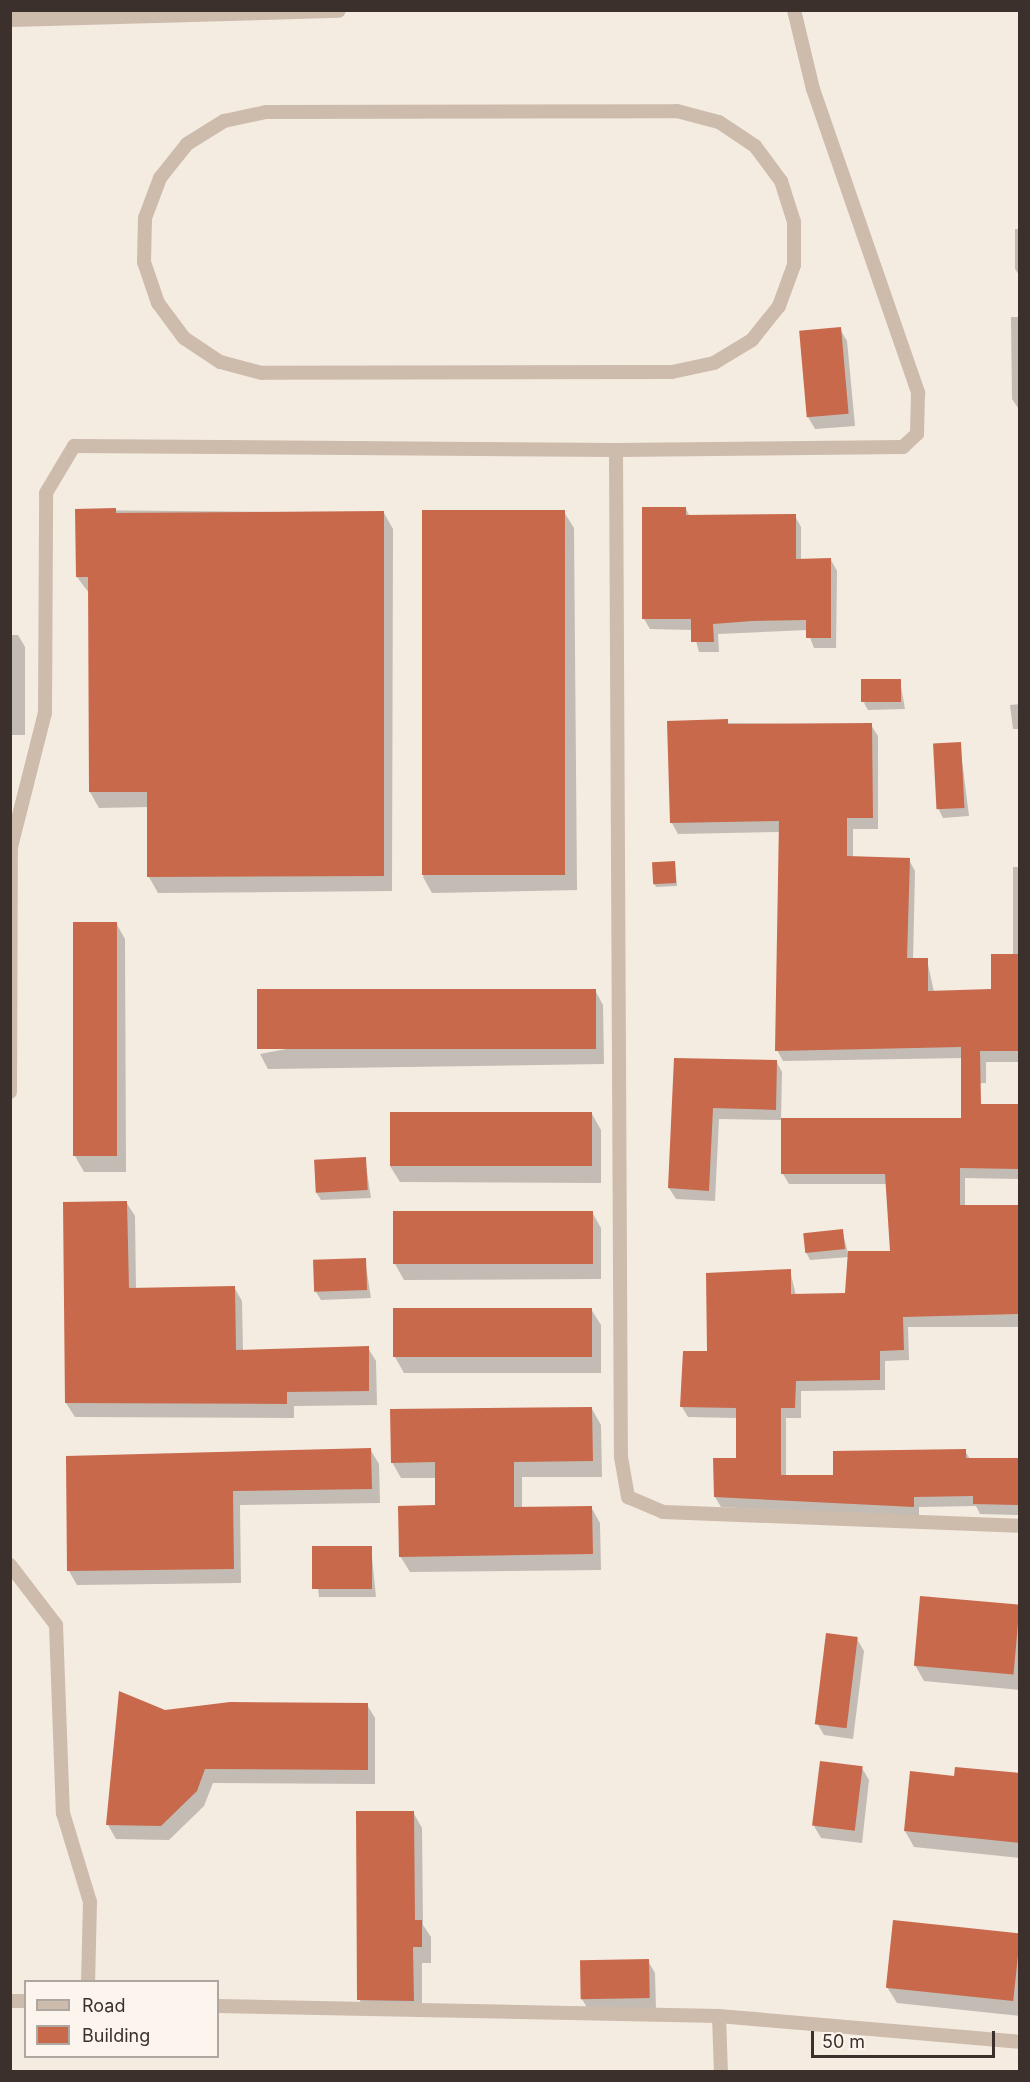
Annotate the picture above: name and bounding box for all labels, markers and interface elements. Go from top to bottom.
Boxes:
legend [24,1980,219,2058]
text: Road [82,1995,125,2016]
scale bar [814,2019,998,2057]
text: Building [82,2025,150,2046]
text: 50 m [822,2031,865,2052]

